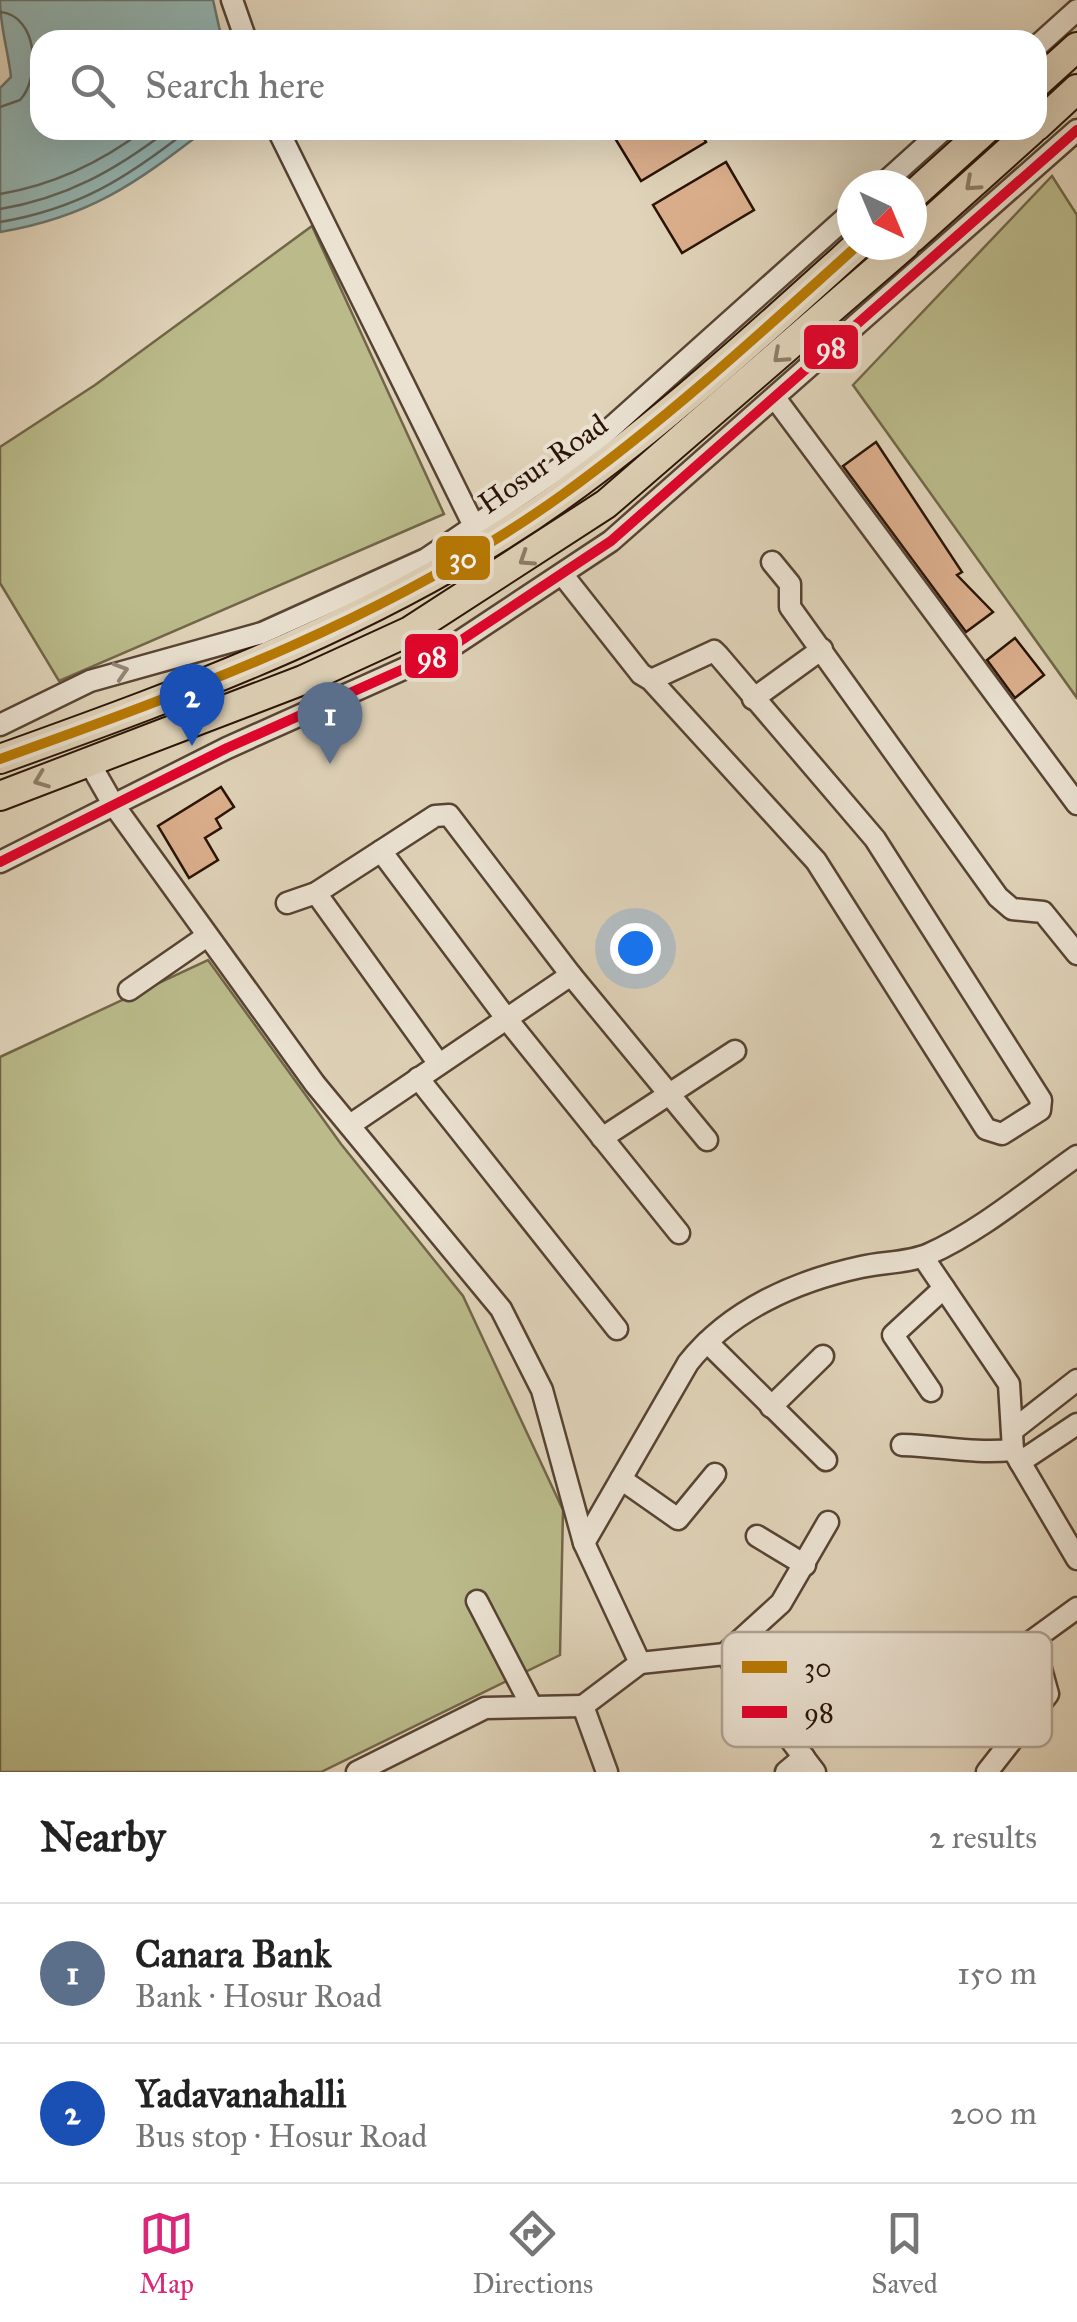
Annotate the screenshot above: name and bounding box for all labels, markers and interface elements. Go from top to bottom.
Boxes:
search box [30,30,1047,140]
icon: search [65,58,120,113]
text: Search here [145,62,325,108]
north arrow [837,170,927,260]
one-way arrow [965,173,984,191]
line badge: 98 [802,323,860,371]
text: 98 [816,330,846,365]
one-way arrow [773,345,792,363]
street label: Hosur Road [471,406,615,522]
line badge: 30 [434,534,492,582]
text: 30 [449,541,477,576]
one-way arrow [518,546,536,565]
line badge: 98 [403,632,460,680]
text: 98 [417,639,447,674]
one-way arrow [111,662,128,683]
pin: 2 [160,664,224,746]
pin: 1 [298,682,362,764]
one-way arrow [33,769,51,789]
your location [610,923,661,974]
legend [722,1632,1052,1747]
text: 30 [804,1650,832,1685]
text: 98 [804,1695,834,1730]
text: Nearby [40,1811,165,1863]
text: 2 results [929,1818,1037,1857]
text: Canara Bank [135,1931,331,1977]
text: 1 [66,1954,79,1993]
text: 150 m [957,1954,1037,1993]
text: Bank · Hosur Road [135,1977,382,2016]
text: Yadavanahalli [135,2071,347,2117]
text: 2 [65,2094,80,2133]
text: 200 m [950,2094,1037,2133]
text: Bus stop · Hosur Road [135,2117,427,2156]
tab: Map [139,2206,194,2301]
tab: Directions [472,2206,593,2301]
tab: Saved [871,2206,938,2301]

